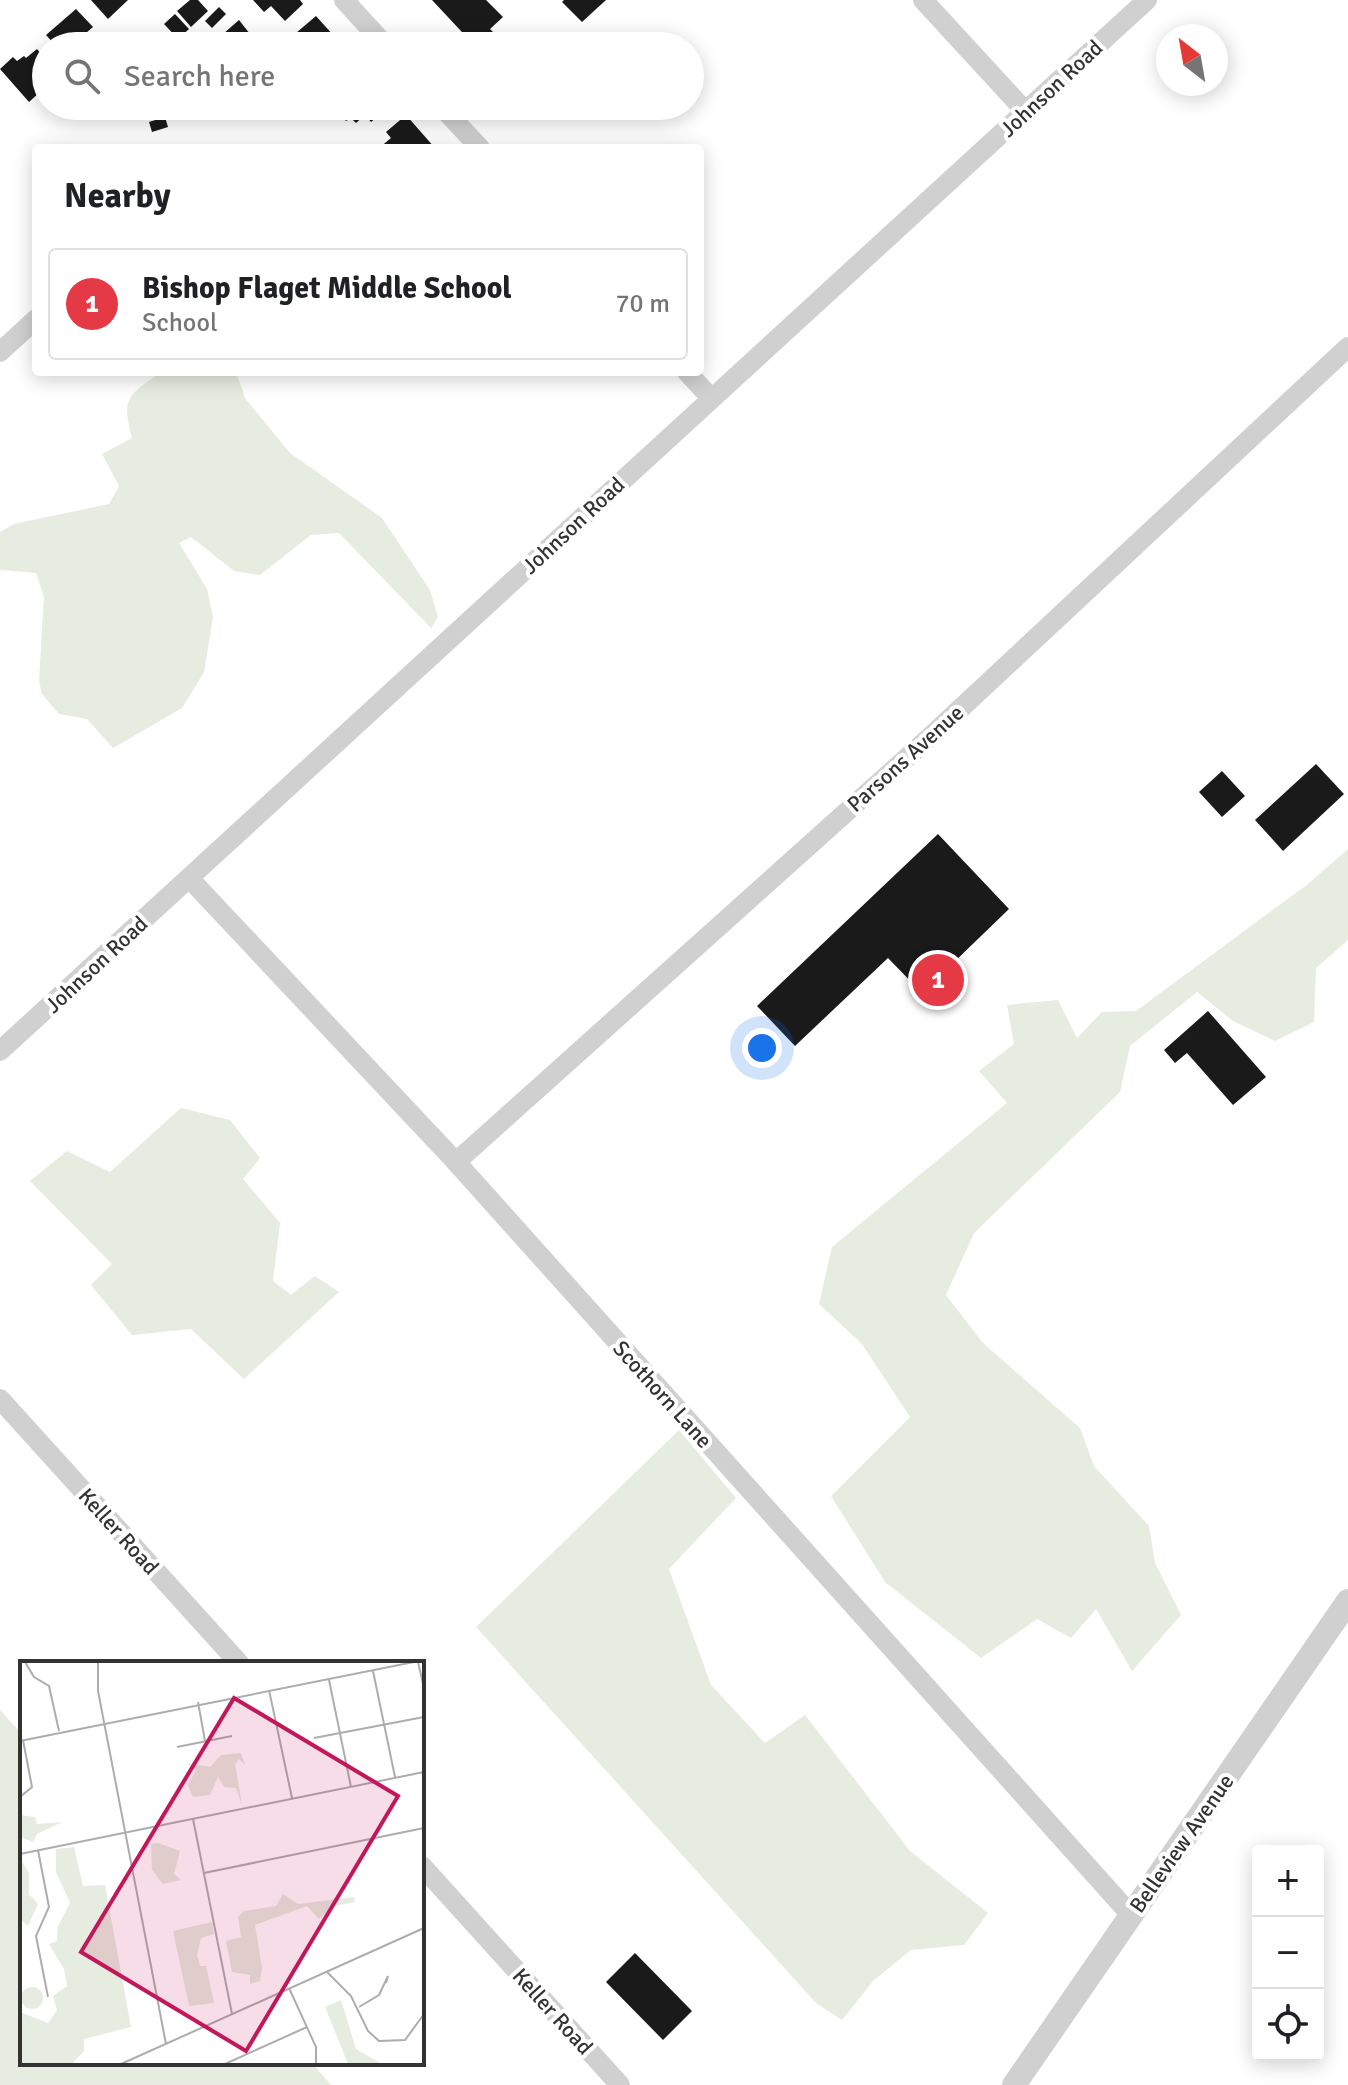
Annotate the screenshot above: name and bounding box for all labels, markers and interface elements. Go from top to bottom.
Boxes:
north arrow [1156,24,1228,96]
search box [32,32,704,120]
street label: Johnson Road [994,34,1108,143]
icon: search [60,54,104,98]
text: Search here [124,58,275,95]
text: Nearby [64,175,171,217]
text: Bishop Flaget Middle School [142,270,512,307]
text: 1 [85,288,99,320]
text: 70 m [615,288,670,320]
text: School [142,307,218,339]
street label: Johnson Road [516,471,630,580]
street label: Parsons Avenue [841,699,969,818]
street label: Johnson Road [39,910,153,1019]
pin: 1 [912,950,964,1010]
your location [742,1028,782,1068]
street label: Scothorn Lane [607,1335,718,1454]
street label: Keller Road [73,1482,165,1580]
inset map [20,1661,424,2065]
street label: Belleview Avenue [1123,1769,1239,1918]
map controls [1252,1845,1324,2061]
button: + [1252,1845,1324,1917]
button: − [1252,1917,1324,1989]
street label: Keller Road [507,1962,599,2060]
button: locate [1252,1989,1324,2061]

